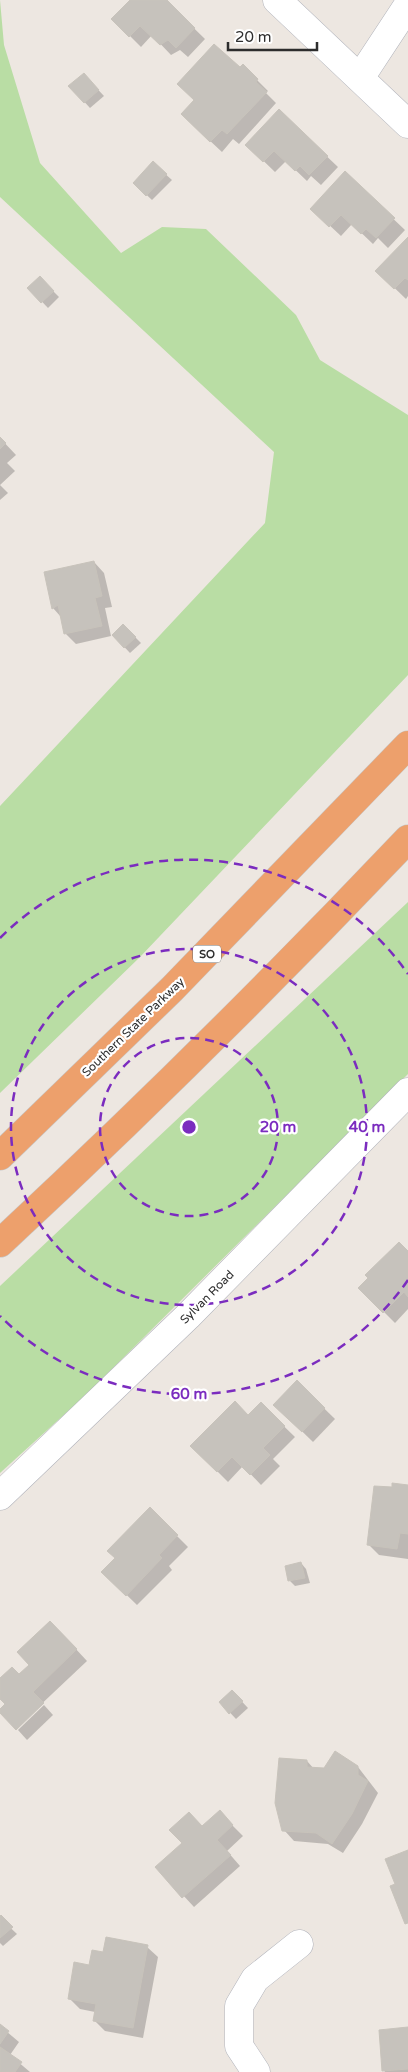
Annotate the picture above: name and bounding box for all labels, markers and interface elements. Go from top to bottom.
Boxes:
scale bar [228,20,317,52]
text: 20 m [235,28,272,46]
road number: SO [193,946,221,962]
street label: Southern State Parkway [79,974,187,1079]
centre of rings [180,1118,198,1136]
text: 20 m [260,1118,296,1136]
text: 40 m [349,1118,385,1136]
street label: Sylvan Road [177,1267,237,1327]
text: 60 m [171,1385,207,1403]

